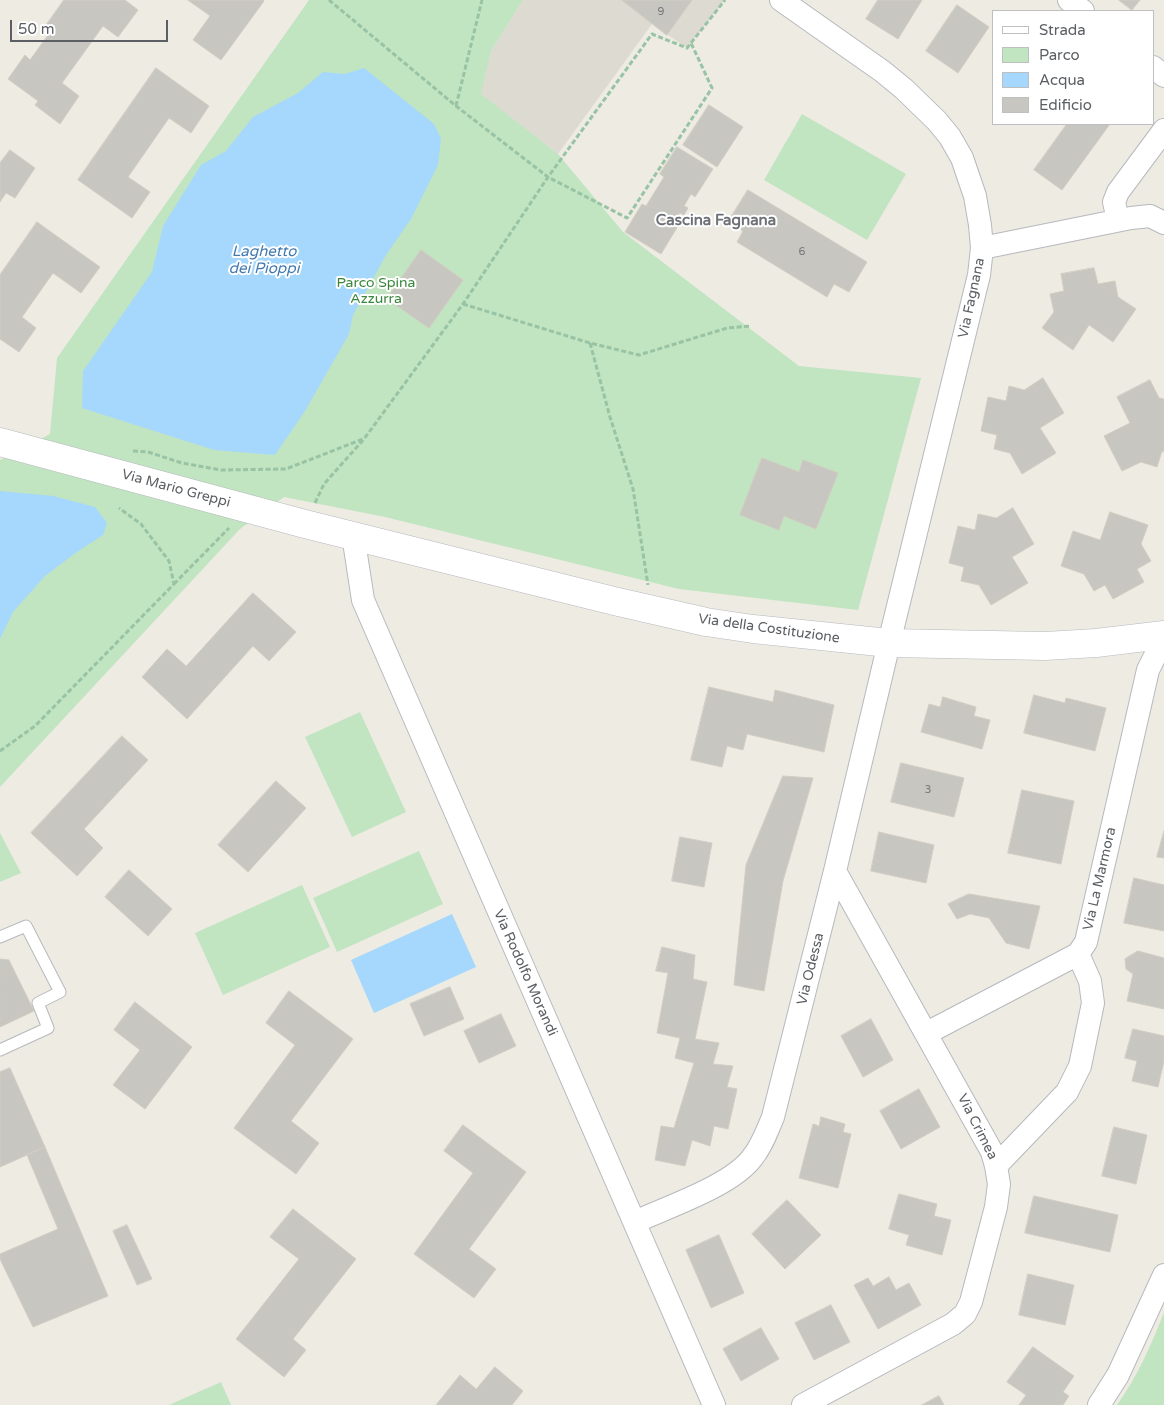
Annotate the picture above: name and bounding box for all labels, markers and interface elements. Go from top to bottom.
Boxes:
house number: 9 [658,5,664,19]
scale bar [12,10,170,42]
legend [992,10,1154,125]
text: 50 m [18,20,55,38]
text: Strada [1039,21,1086,39]
text: Parco [1039,46,1080,64]
text: Acqua [1039,71,1085,89]
text: Edificio [1039,96,1092,114]
district label: Cascina Fagnana [656,212,776,230]
water label: Laghetto dei Pioppi [228,243,300,278]
house number: 6 [799,245,805,259]
street label: Via Fagnana [955,256,989,340]
park label: Parco Spina Azzurra [337,275,415,308]
street label: Via Mario Greppi [120,466,232,512]
street label: Via della Costituzione [697,611,841,647]
house number: 3 [925,783,931,797]
street label: Via La Marmora [1080,826,1120,932]
street label: Via Rodolfo Morandi [489,907,561,1039]
street label: Via Odessa [794,931,828,1007]
street label: Via Crimea [953,1091,1001,1163]

